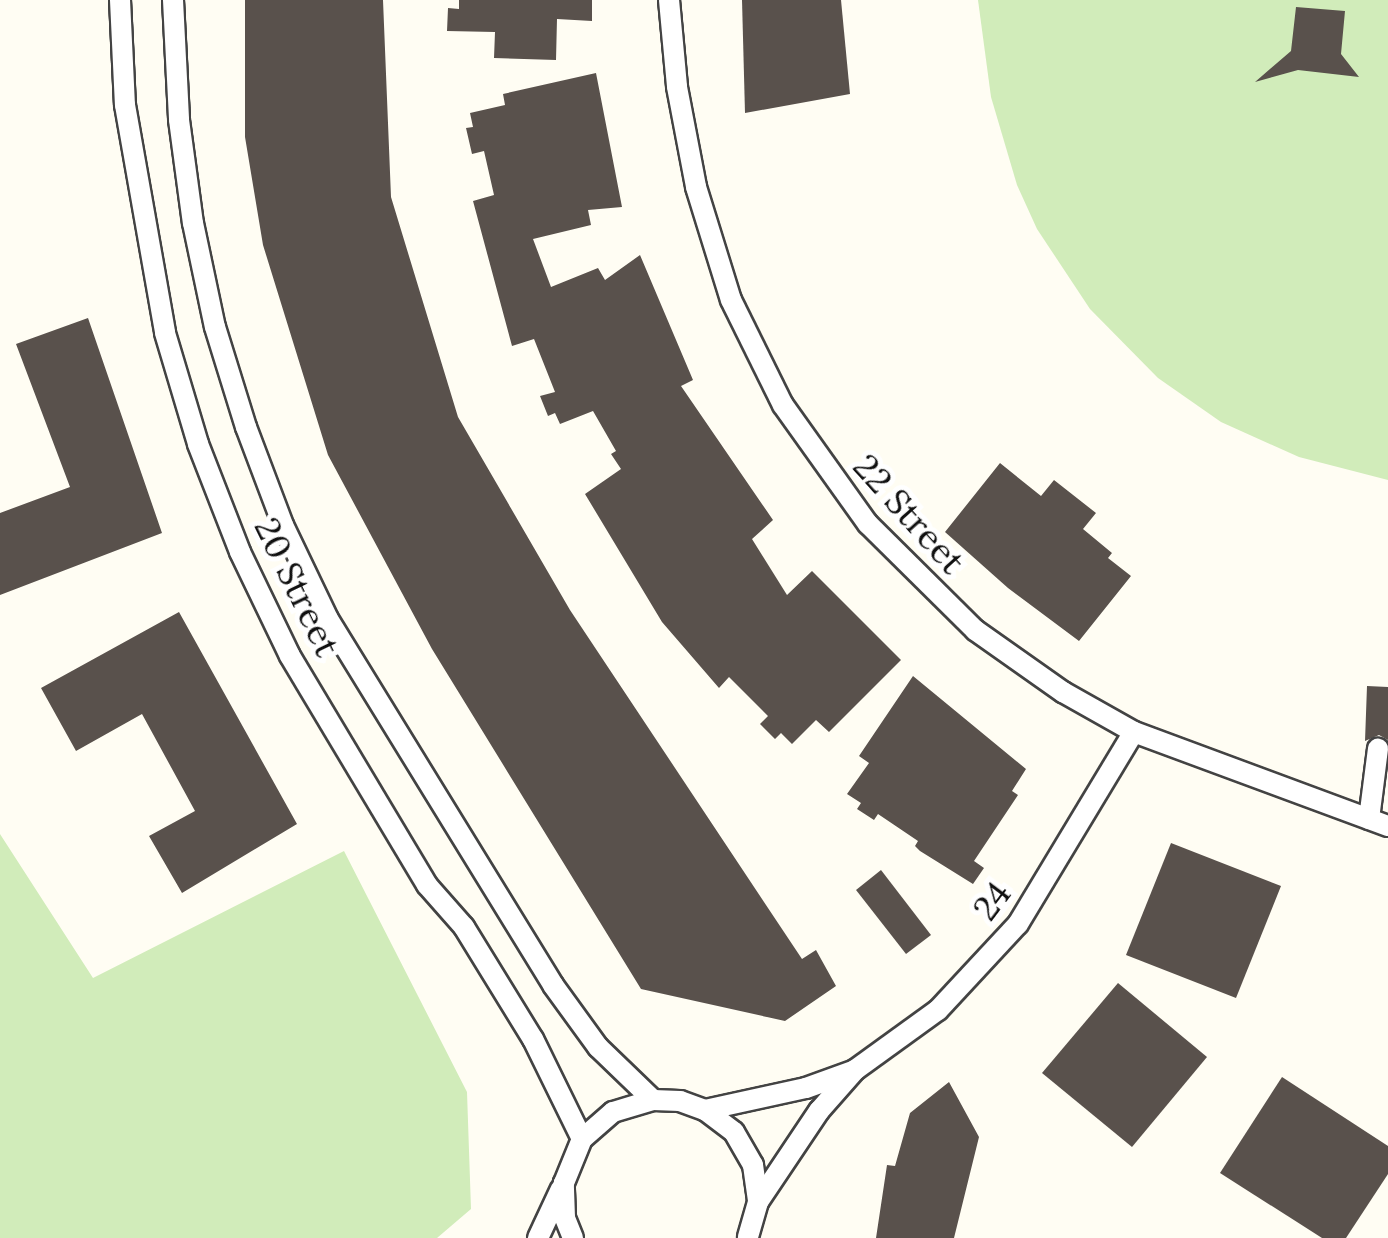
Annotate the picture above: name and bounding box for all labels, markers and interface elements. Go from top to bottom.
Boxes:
street label: 22 Street [845,446,973,582]
street label: 20 Street [245,511,349,663]
street label: 24 [964,874,1020,928]

